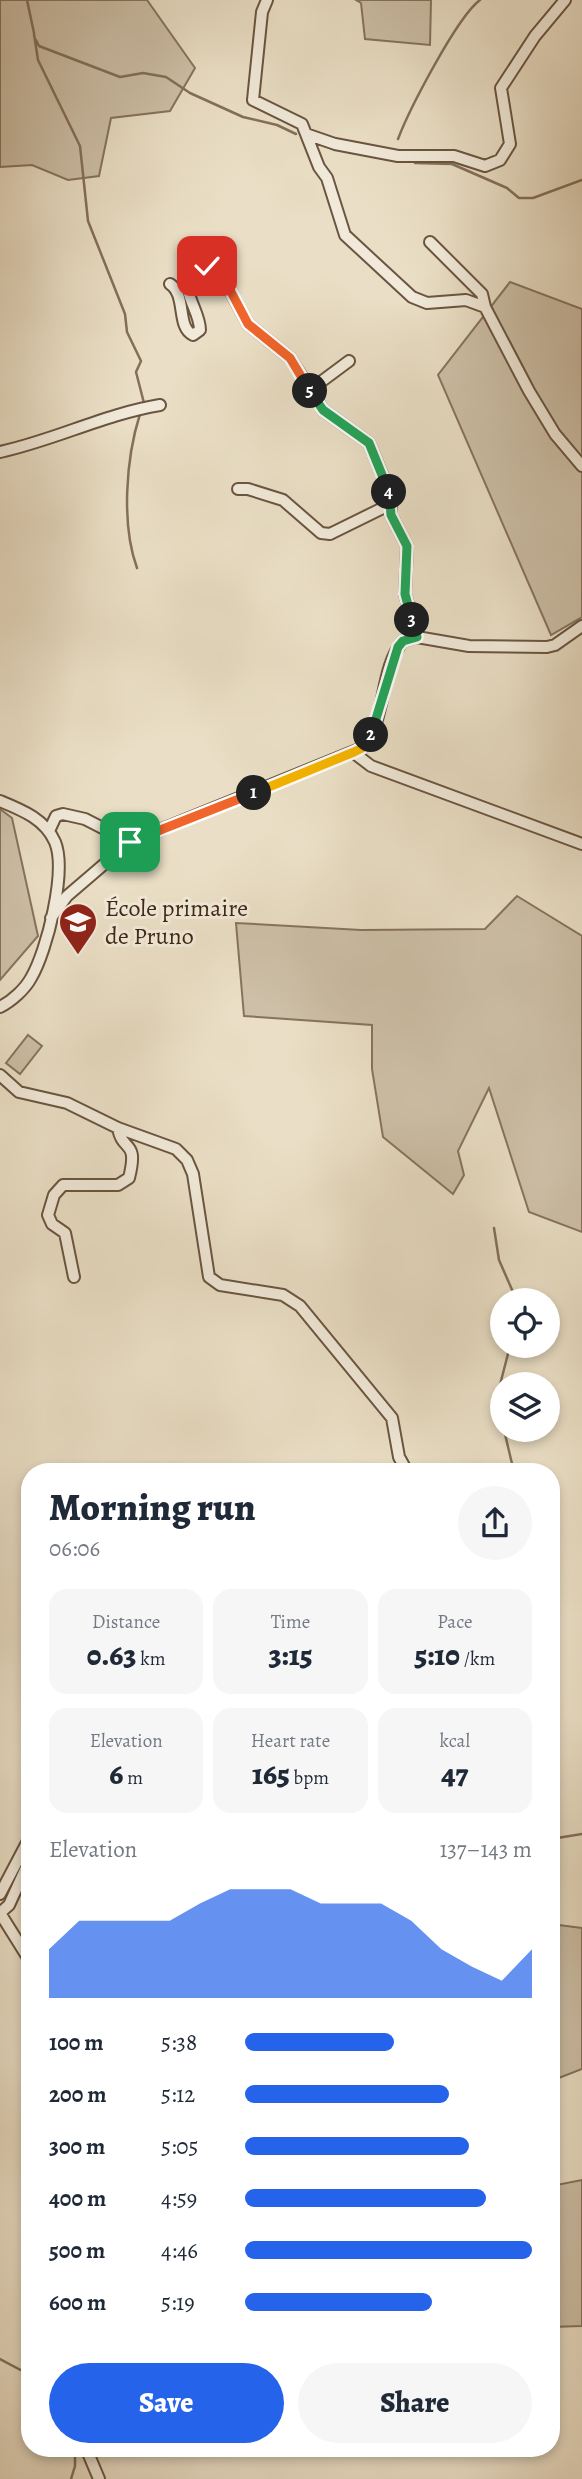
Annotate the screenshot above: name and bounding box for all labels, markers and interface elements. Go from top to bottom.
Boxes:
pin [177,236,237,296]
icon: check [188,247,226,285]
pin: 5 [292,374,328,408]
text: 5 [305,377,314,403]
pin: 4 [372,475,406,510]
text: 4 [384,478,393,504]
pin: 3 [394,602,430,638]
text: 3 [407,606,416,632]
pin: 2 [354,718,388,752]
text: 2 [366,721,375,747]
pin: 1 [236,776,272,810]
text: 1 [250,779,257,805]
pin [100,812,160,872]
icon: arrive [111,823,149,861]
place label: École primaire de Pruno [105,892,248,952]
school or university icon: École primaire de Pruno [57,901,99,956]
map controls [490,1288,560,1442]
button: locate [490,1288,560,1358]
button: layers [490,1372,560,1442]
text: Morning run [49,1481,256,1533]
button: share [458,1486,532,1560]
text: 06:06 [49,1533,100,1564]
text: Distance [92,1609,160,1635]
text: Time [271,1609,310,1635]
text: Pace [437,1609,472,1635]
text: 0.63 [87,1635,136,1675]
text: 3:15 [268,1635,313,1675]
text: 5:10 [414,1635,460,1675]
text: km [136,1646,165,1672]
text: /km [460,1646,495,1672]
text: Elevation [90,1728,163,1754]
text: Heart rate [251,1728,330,1754]
text: kcal [440,1728,470,1754]
text: 6 [109,1754,123,1794]
text: 165 [252,1754,290,1794]
text: 47 [441,1754,468,1794]
text: m [123,1765,143,1791]
text: bpm [290,1765,329,1791]
text: Elevation [49,1834,137,1865]
text: 137–143 m [439,1834,532,1865]
text: 100 m [49,2027,104,2058]
text: 5:38 [161,2027,197,2058]
text: 200 m [49,2079,107,2110]
text: 5:12 [161,2079,195,2110]
text: 300 m [49,2131,105,2162]
text: 5:05 [161,2131,199,2162]
text: 400 m [49,2183,106,2214]
text: 4:59 [161,2183,197,2214]
text: 500 m [49,2235,105,2266]
text: 4:46 [161,2235,198,2266]
text: 600 m [49,2287,106,2318]
text: 5:19 [161,2287,195,2318]
button: Save [49,2363,284,2443]
button: Share [298,2363,532,2443]

